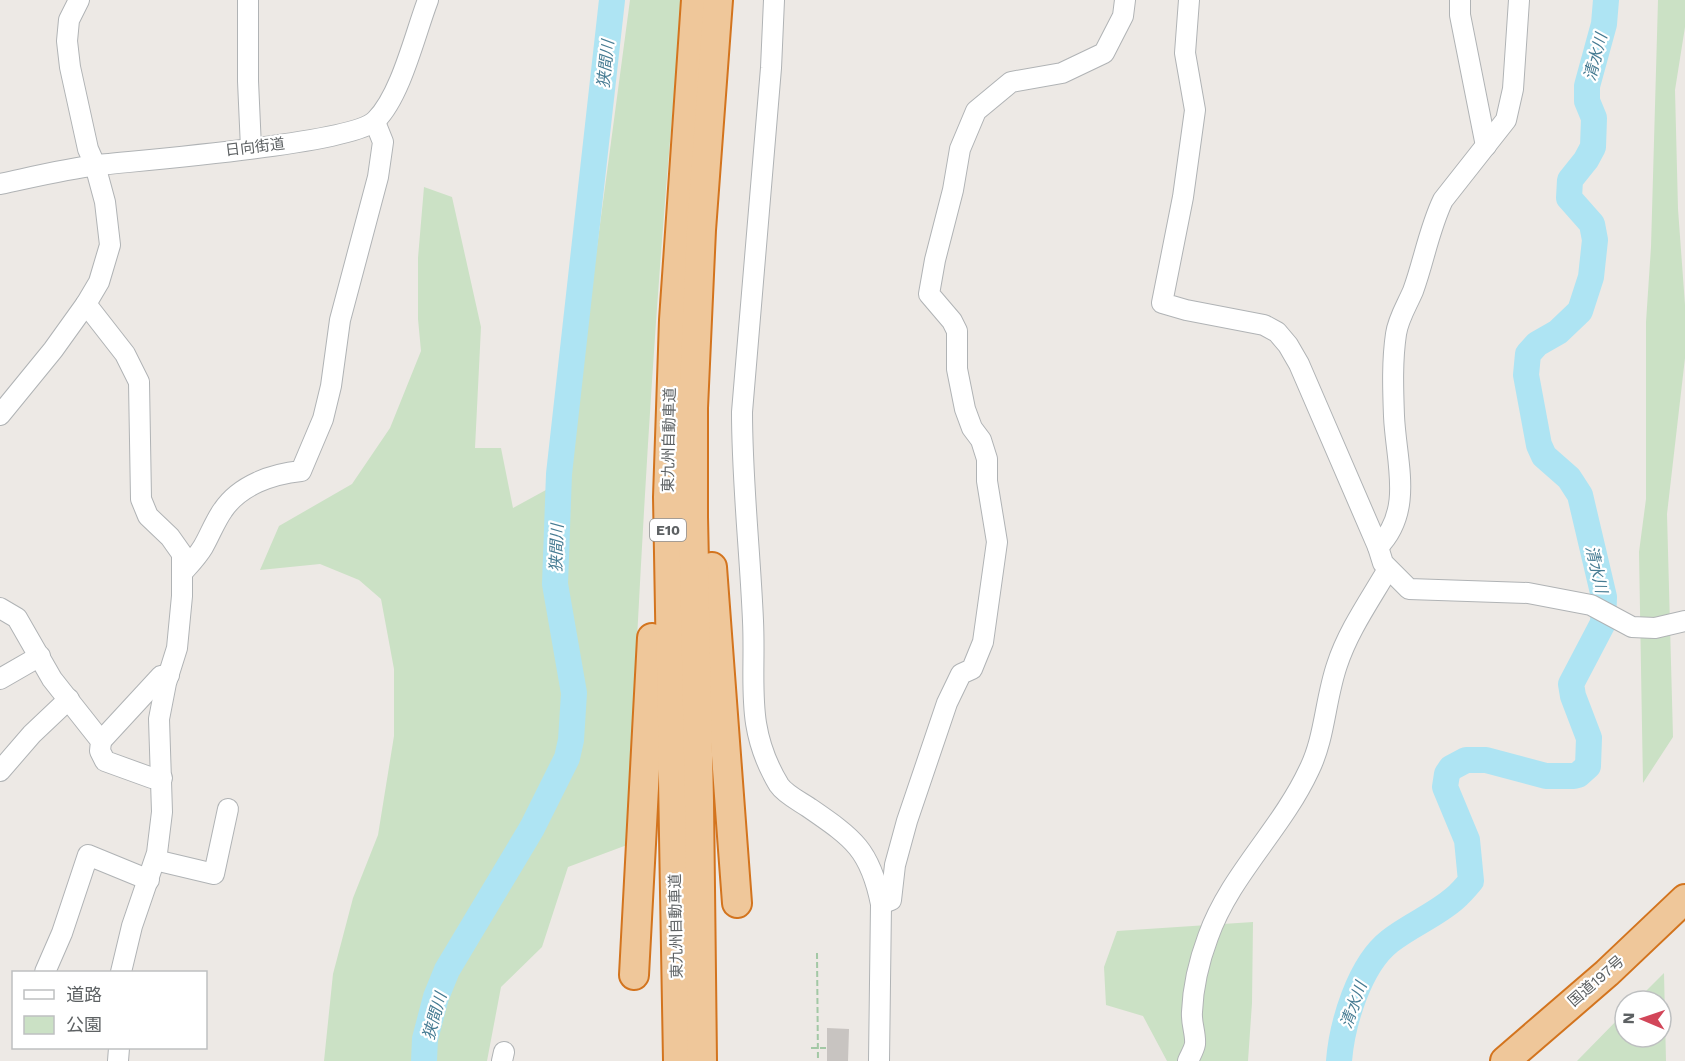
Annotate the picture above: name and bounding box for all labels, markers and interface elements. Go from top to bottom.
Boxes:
water label: 清水川 [1580,30,1611,83]
water label: 狭間川 [594,37,618,89]
street label: 日向街道 [224,134,286,160]
street label: 東九州自動車道 [659,387,679,493]
road number: E10 [650,519,686,541]
water label: 狭間川 [546,522,567,572]
water label: 清水川 [1582,544,1612,597]
street label: 東九州自動車道 [666,873,686,979]
street label: 国道197号 [1564,952,1628,1010]
legend [12,971,207,1049]
water label: 清水川 [1336,977,1371,1031]
text: 道路 [66,984,102,1005]
water label: 狭間川 [419,989,451,1042]
north arrow [1613,989,1673,1049]
text: N [1619,1012,1638,1025]
text: 公園 [66,1014,102,1035]

